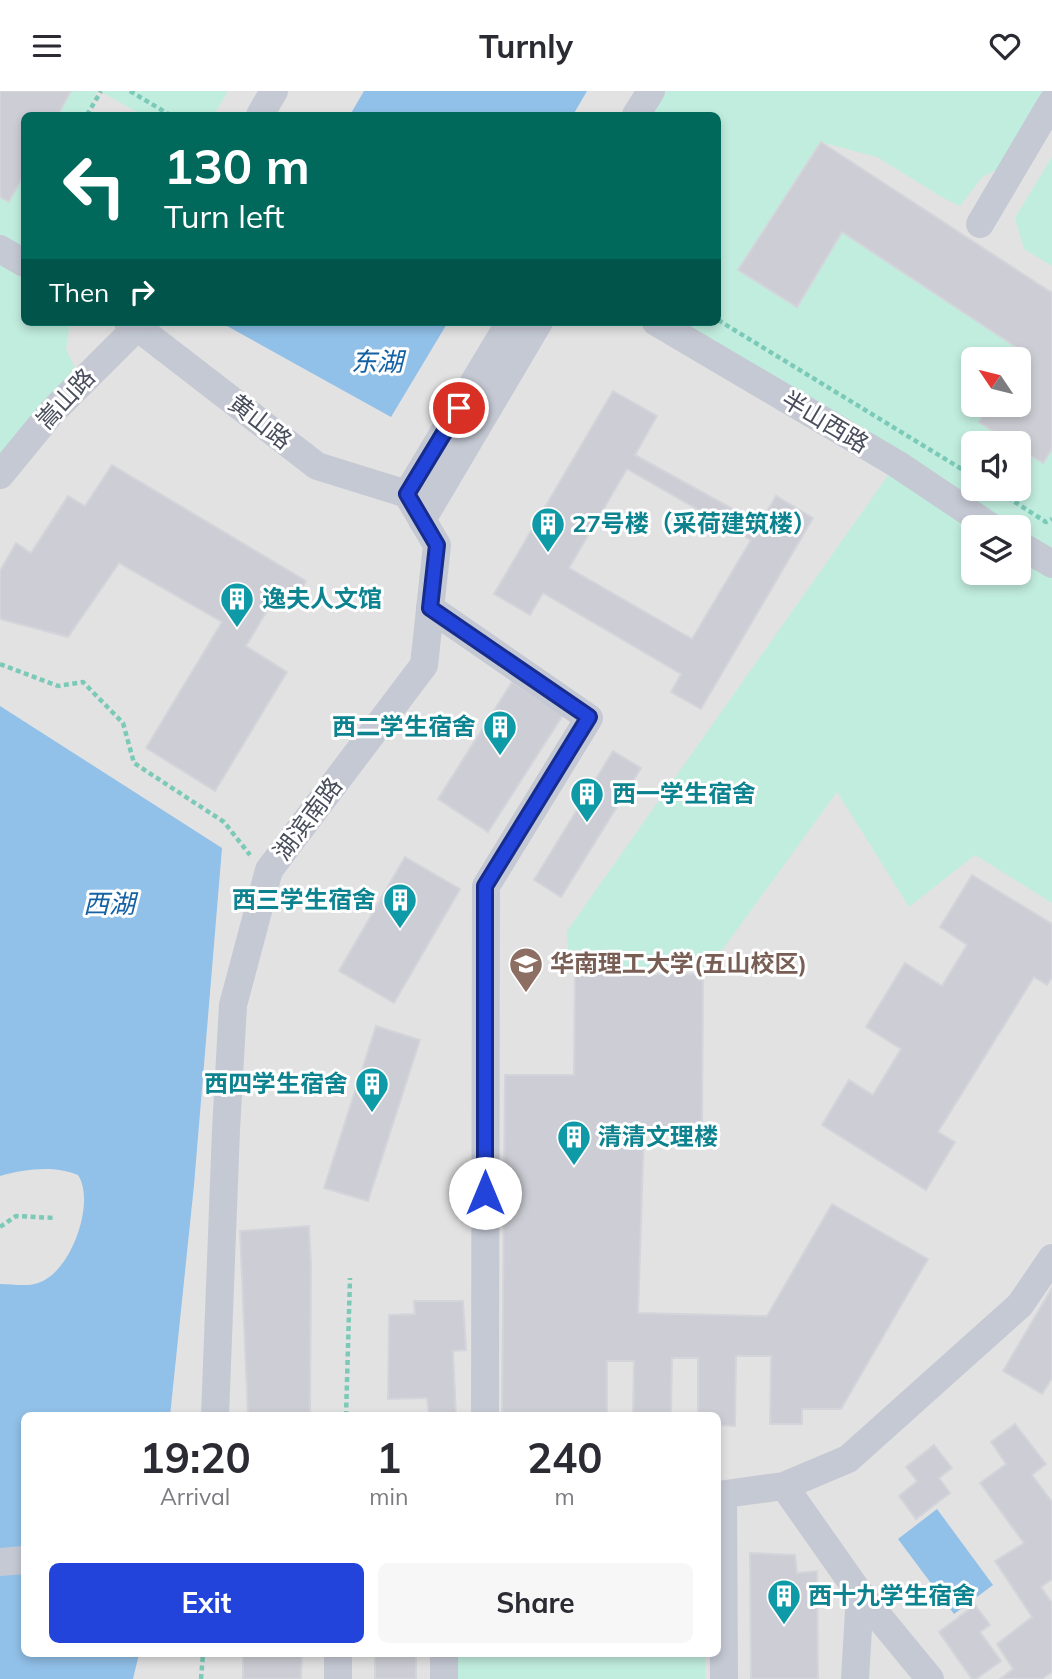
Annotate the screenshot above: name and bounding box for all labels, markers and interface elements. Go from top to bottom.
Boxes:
text: Turnly [479,26,573,66]
icon: menu [28,27,66,65]
icon: heart [986,27,1024,65]
text: 130 m [164,135,310,196]
icon: left [49,140,140,231]
text: Turn left [164,196,284,236]
icon: right [123,273,161,311]
text: Then [49,276,109,309]
water label: 东湖 [351,345,407,378]
north arrow [961,347,1031,417]
map controls [961,347,1031,585]
street label: 嵩山路 [30,362,101,435]
pin [429,378,489,438]
street label: 半山西路 [777,384,874,459]
street label: 黄山路 [223,387,298,455]
icon: arrive [440,389,478,427]
button: sound [961,431,1031,501]
building icon: 27号楼（采荷建筑楼） [529,505,567,554]
place label: 27号楼（采荷建筑楼） [572,508,817,538]
button: layers [961,515,1031,585]
building icon: 逸夫人文馆 [218,580,256,629]
place label: 逸夫人文馆 [262,583,382,613]
building icon: 西二学生宿舍 [481,708,519,757]
place label: 西二学生宿舍 [332,711,476,741]
street label: 湖滨南路 [266,771,348,866]
building icon: 西一学生宿舍 [568,775,606,824]
place label: 西一学生宿舍 [612,778,756,808]
building icon: 西三学生宿舍 [381,881,419,930]
place label: 西三学生宿舍 [232,884,376,914]
water label: 西湖 [83,887,139,920]
school or university icon: 华南理工大学(五山校区) [507,945,545,994]
place label: 华南理工大学(五山校区) [550,948,807,978]
building icon: 西四学生宿舍 [353,1065,391,1114]
place label: 西四学生宿舍 [204,1068,348,1098]
building icon: 清清文理楼 [555,1118,593,1167]
place label: 清清文理楼 [598,1121,718,1151]
position arrow [448,1156,522,1230]
text: 19:20 [140,1431,251,1484]
text: 1 [376,1431,401,1484]
text: 240 [527,1431,602,1484]
text: Arrival [160,1482,230,1511]
text: min [369,1482,408,1511]
text: m [555,1482,575,1511]
button: Exit [49,1563,364,1643]
button: Share [378,1563,693,1643]
building icon: 西十九学生宿舍 [765,1577,803,1626]
place label: 西十九学生宿舍 [808,1580,976,1610]

